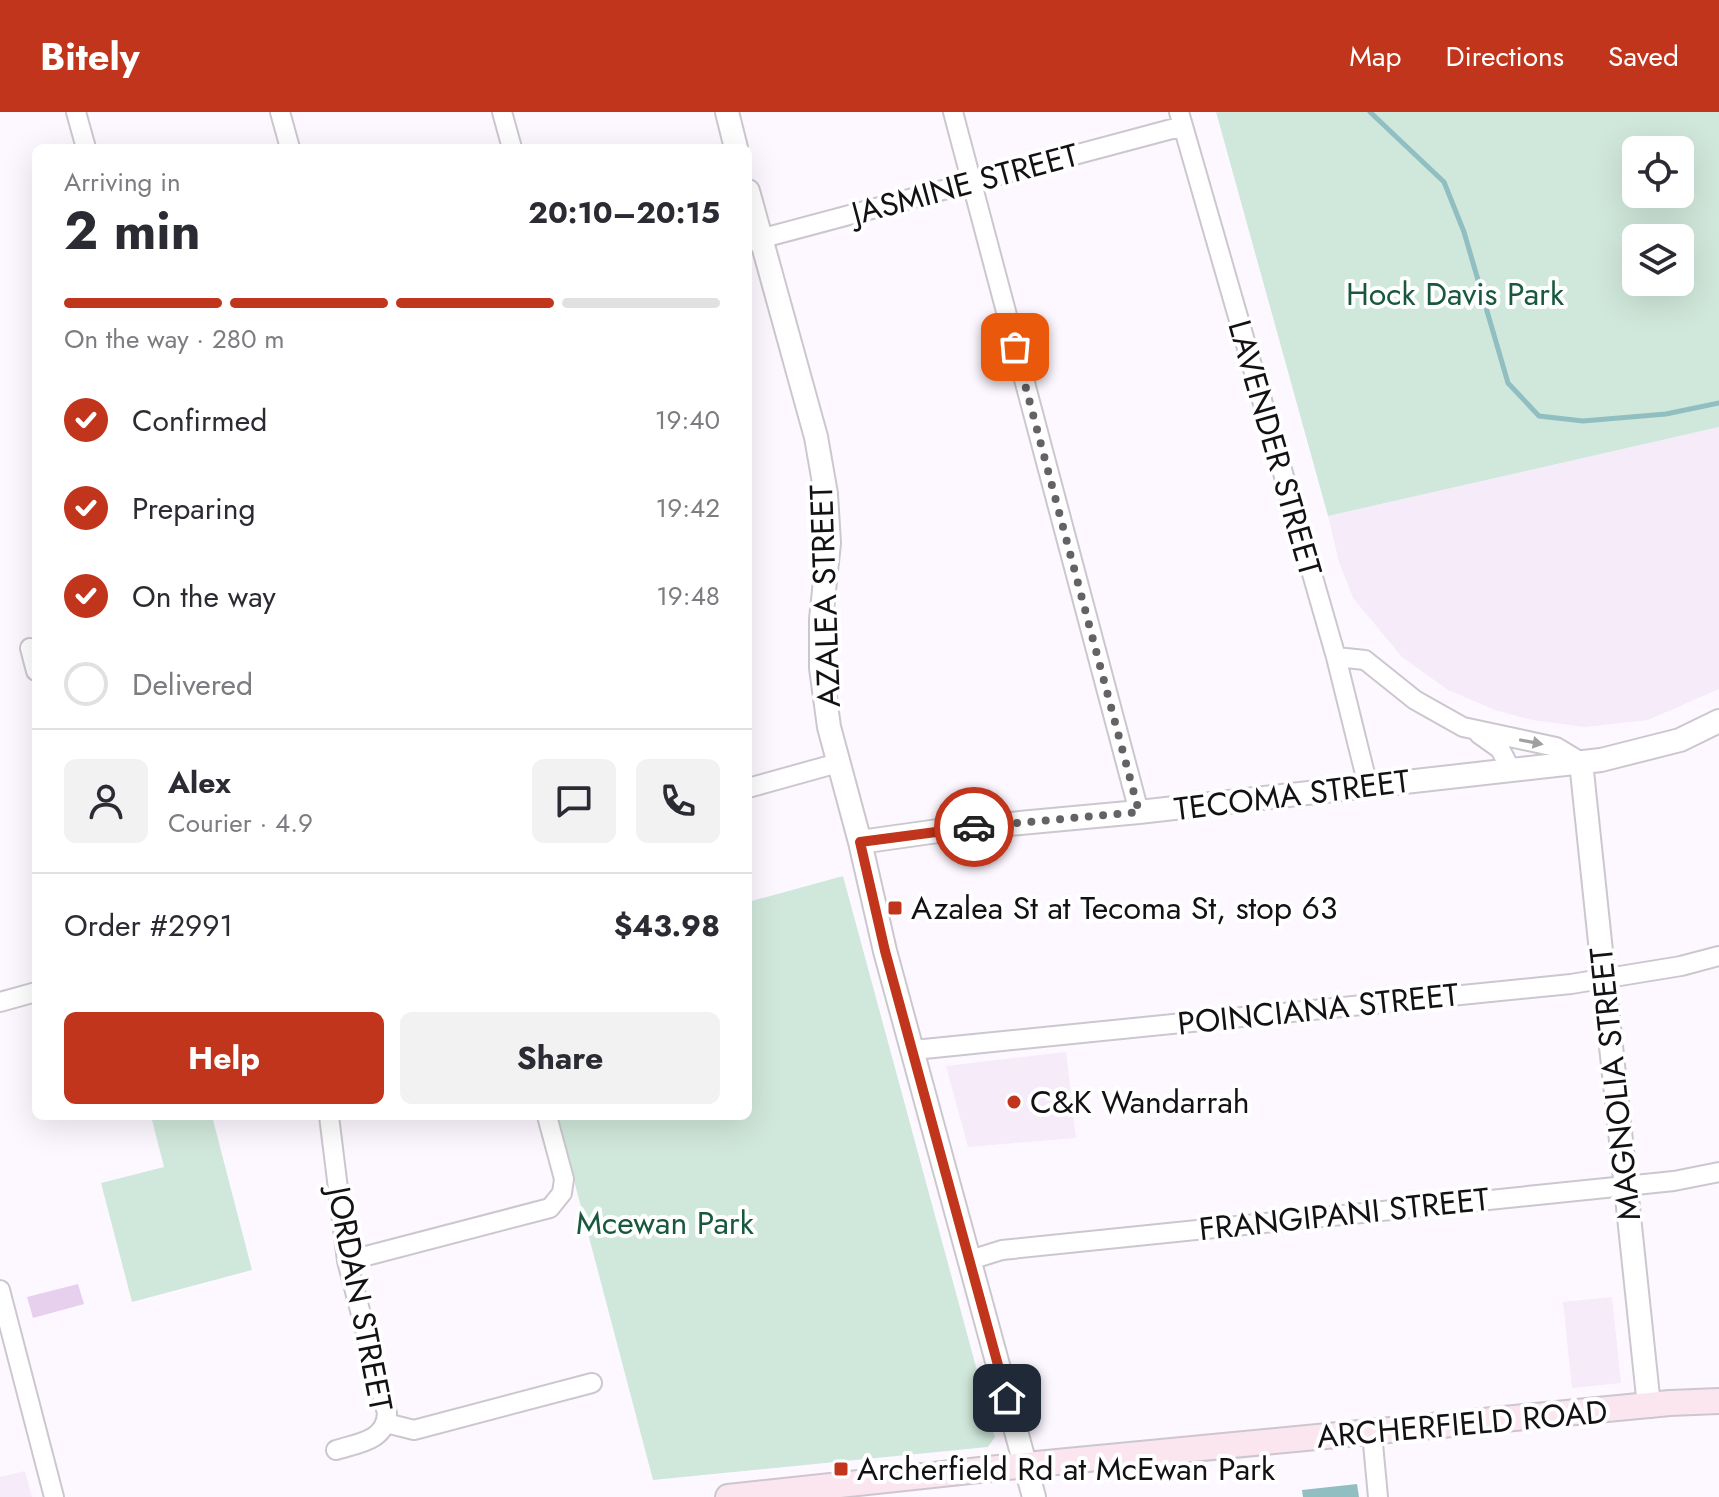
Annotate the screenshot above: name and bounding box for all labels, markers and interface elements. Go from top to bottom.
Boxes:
text: Bitely [40,29,140,84]
text: Map [1349,36,1401,77]
text: Directions [1445,36,1564,77]
text: Saved [1608,36,1679,77]
street label: JASMINE STREET [843,132,1083,237]
map controls [1622,136,1694,296]
button: locate [1622,136,1694,208]
text: Arriving in [64,163,181,201]
text: 20:10–20:15 [528,191,720,234]
text: 2 min [64,193,201,269]
button: layers [1622,224,1694,296]
park label: Hock Davis Park [1346,271,1565,317]
pin [981,313,1049,381]
street label: LAVENDER STREET [1216,315,1334,581]
text: On the way · 280 m [64,320,285,358]
icon: bag [993,325,1037,369]
icon: check [64,398,108,442]
text: Confirmed [132,399,267,442]
text: 19:40 [655,401,720,439]
street label: AZALEA STREET [798,484,852,708]
icon: check [64,486,108,530]
text: Preparing [132,487,256,530]
text: 19:42 [656,489,720,527]
icon: check [64,574,108,618]
text: On the way [132,575,276,618]
text: 19:48 [656,577,720,615]
text: Delivered [132,663,253,706]
one-way arrow [1519,736,1544,749]
street label: TECOMA STREET [1172,758,1412,832]
button: person [64,759,148,843]
button: chat [532,759,616,843]
button: phone [636,759,720,843]
text: Alex [168,761,231,804]
courier [934,787,1014,867]
text: Courier · 4.9 [168,804,313,842]
icon: car [952,805,996,849]
place label: Azalea St at Tecoma St, stop 63 [911,885,1338,931]
marker: Azalea St at Tecoma St, stop 63 [886,899,904,917]
text: Order #2991 [64,904,233,947]
text: $43.98 [614,904,720,947]
street label: MAGNOLIA STREET [1578,945,1652,1223]
street label: POINCIANA STREET [1175,971,1461,1047]
button: Help [64,1012,384,1104]
button: Share [400,1012,720,1104]
place label: C&K Wandarrah [1030,1079,1250,1125]
marker: C&K Wandarrah [1005,1093,1023,1111]
street label: FRANGIPANI STREET [1197,1176,1491,1252]
street label: JORDAN STREET [315,1179,404,1415]
park label: Mcewan Park [576,1200,755,1246]
pin [973,1364,1041,1432]
icon: home [985,1376,1029,1420]
street label: ARCHERFIELD ROAD [1315,1388,1609,1460]
place label: Archerfield Rd at McEwan Park [857,1446,1276,1492]
marker: Archerfield Rd at McEwan Park [832,1460,850,1478]

